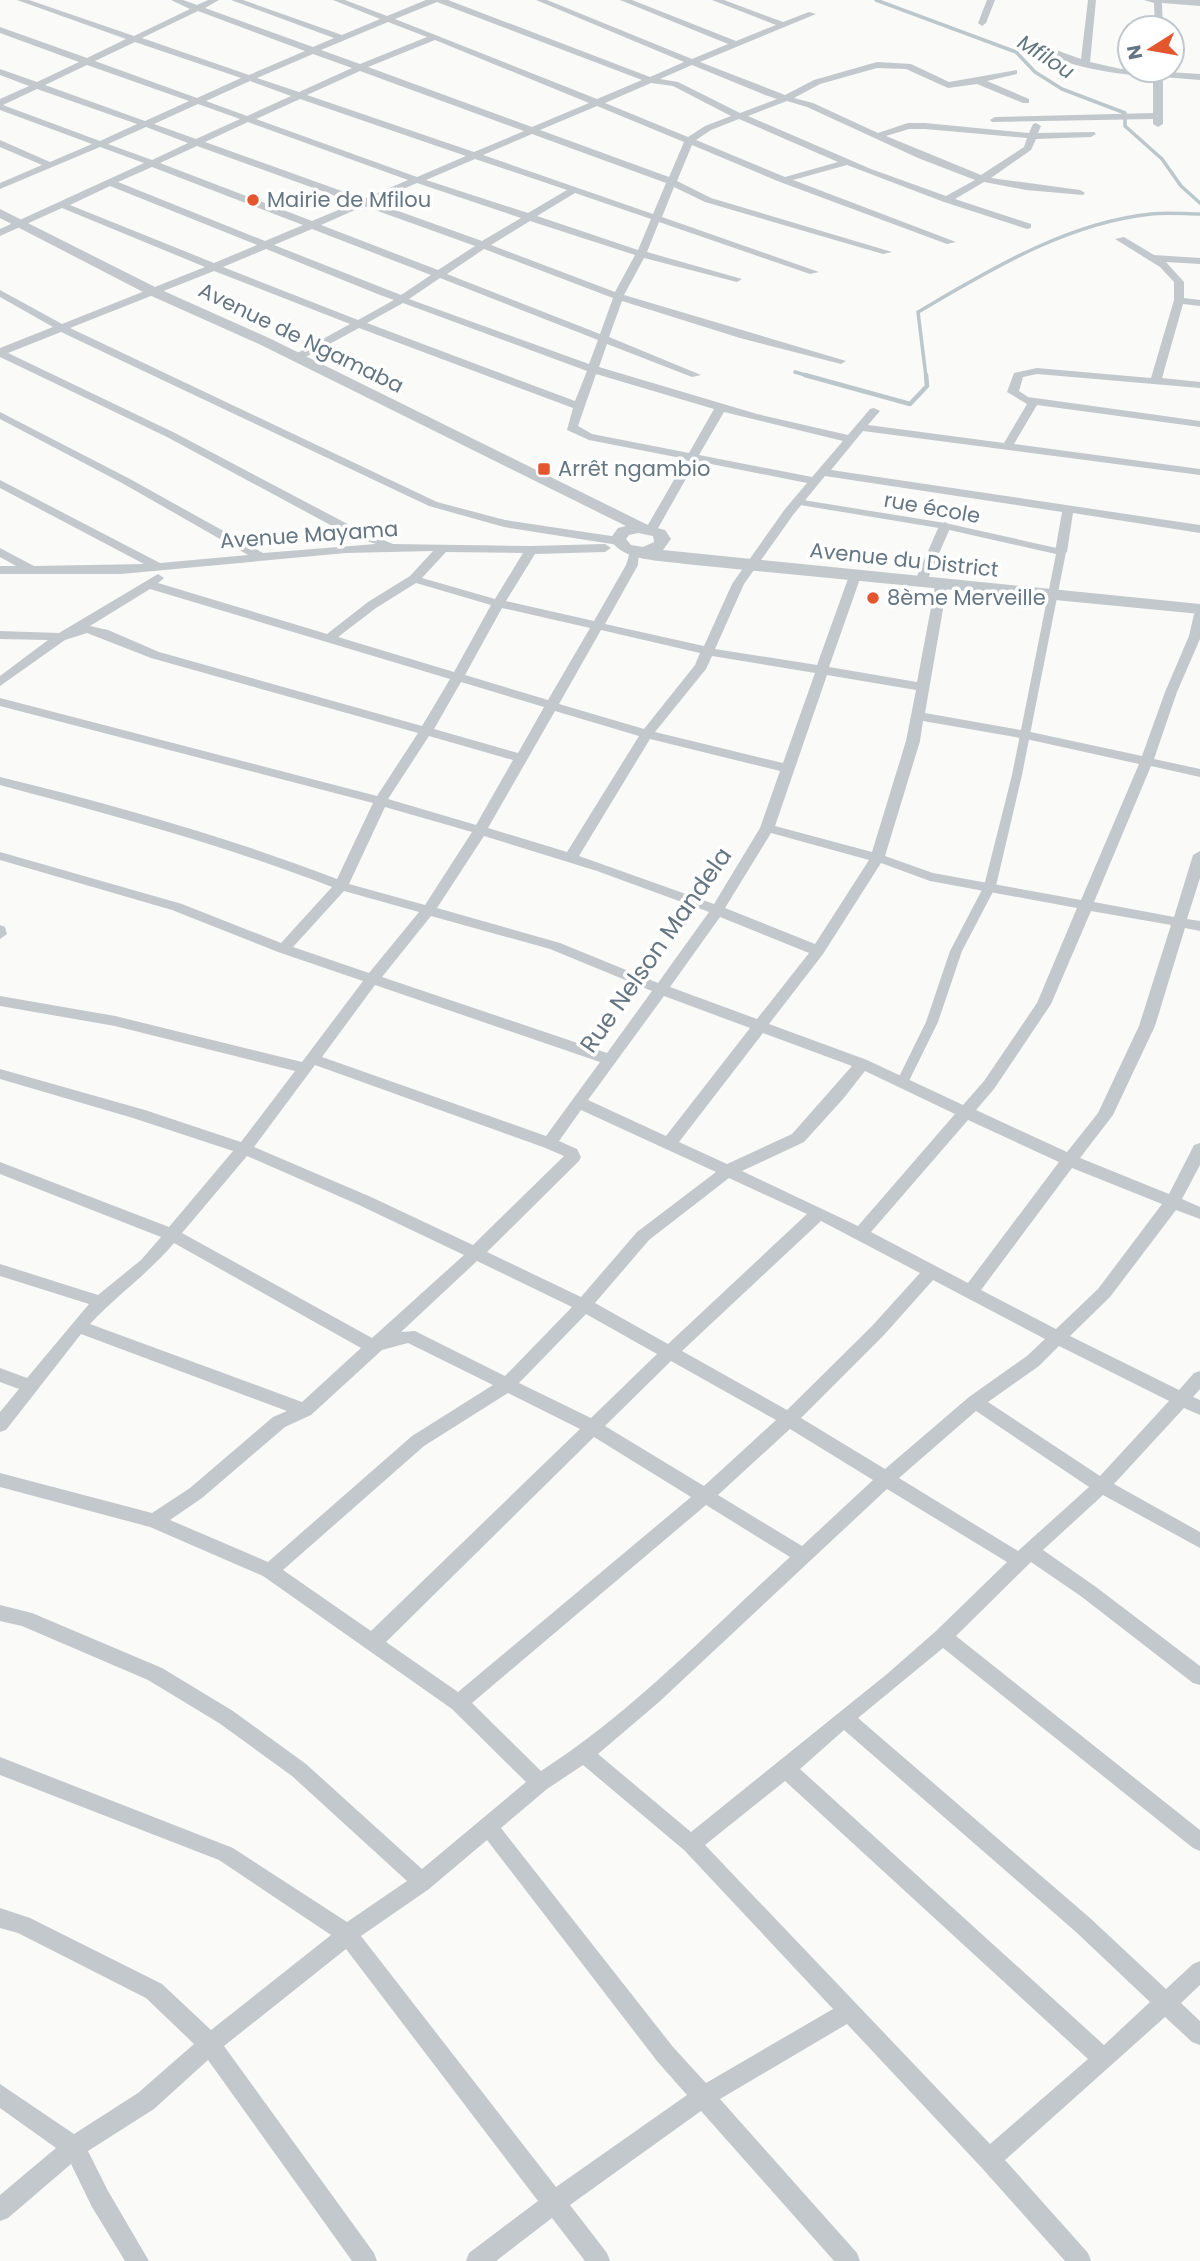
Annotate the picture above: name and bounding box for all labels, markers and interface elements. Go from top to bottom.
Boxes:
north arrow [1116,14,1186,84]
water label: Mfilou [1012,27,1080,86]
text: N [1120,43,1149,62]
place label: Mairie de Mfilou [267,185,431,214]
marker: Mairie de Mfilou [245,192,261,208]
street label: Avenue de Ngamaba [194,275,409,400]
place label: Arrêt ngambio [558,454,710,483]
marker: Arrêt ngambio [536,461,552,477]
street label: rue école [882,485,983,530]
street label: Avenue Mayama [219,514,399,555]
street label: Avenue du District [808,535,1000,584]
place label: 8ème Merveille [887,583,1046,612]
marker: 8ème Merveille [865,590,881,606]
street label: Rue Nelson Mandela [572,840,739,1059]

